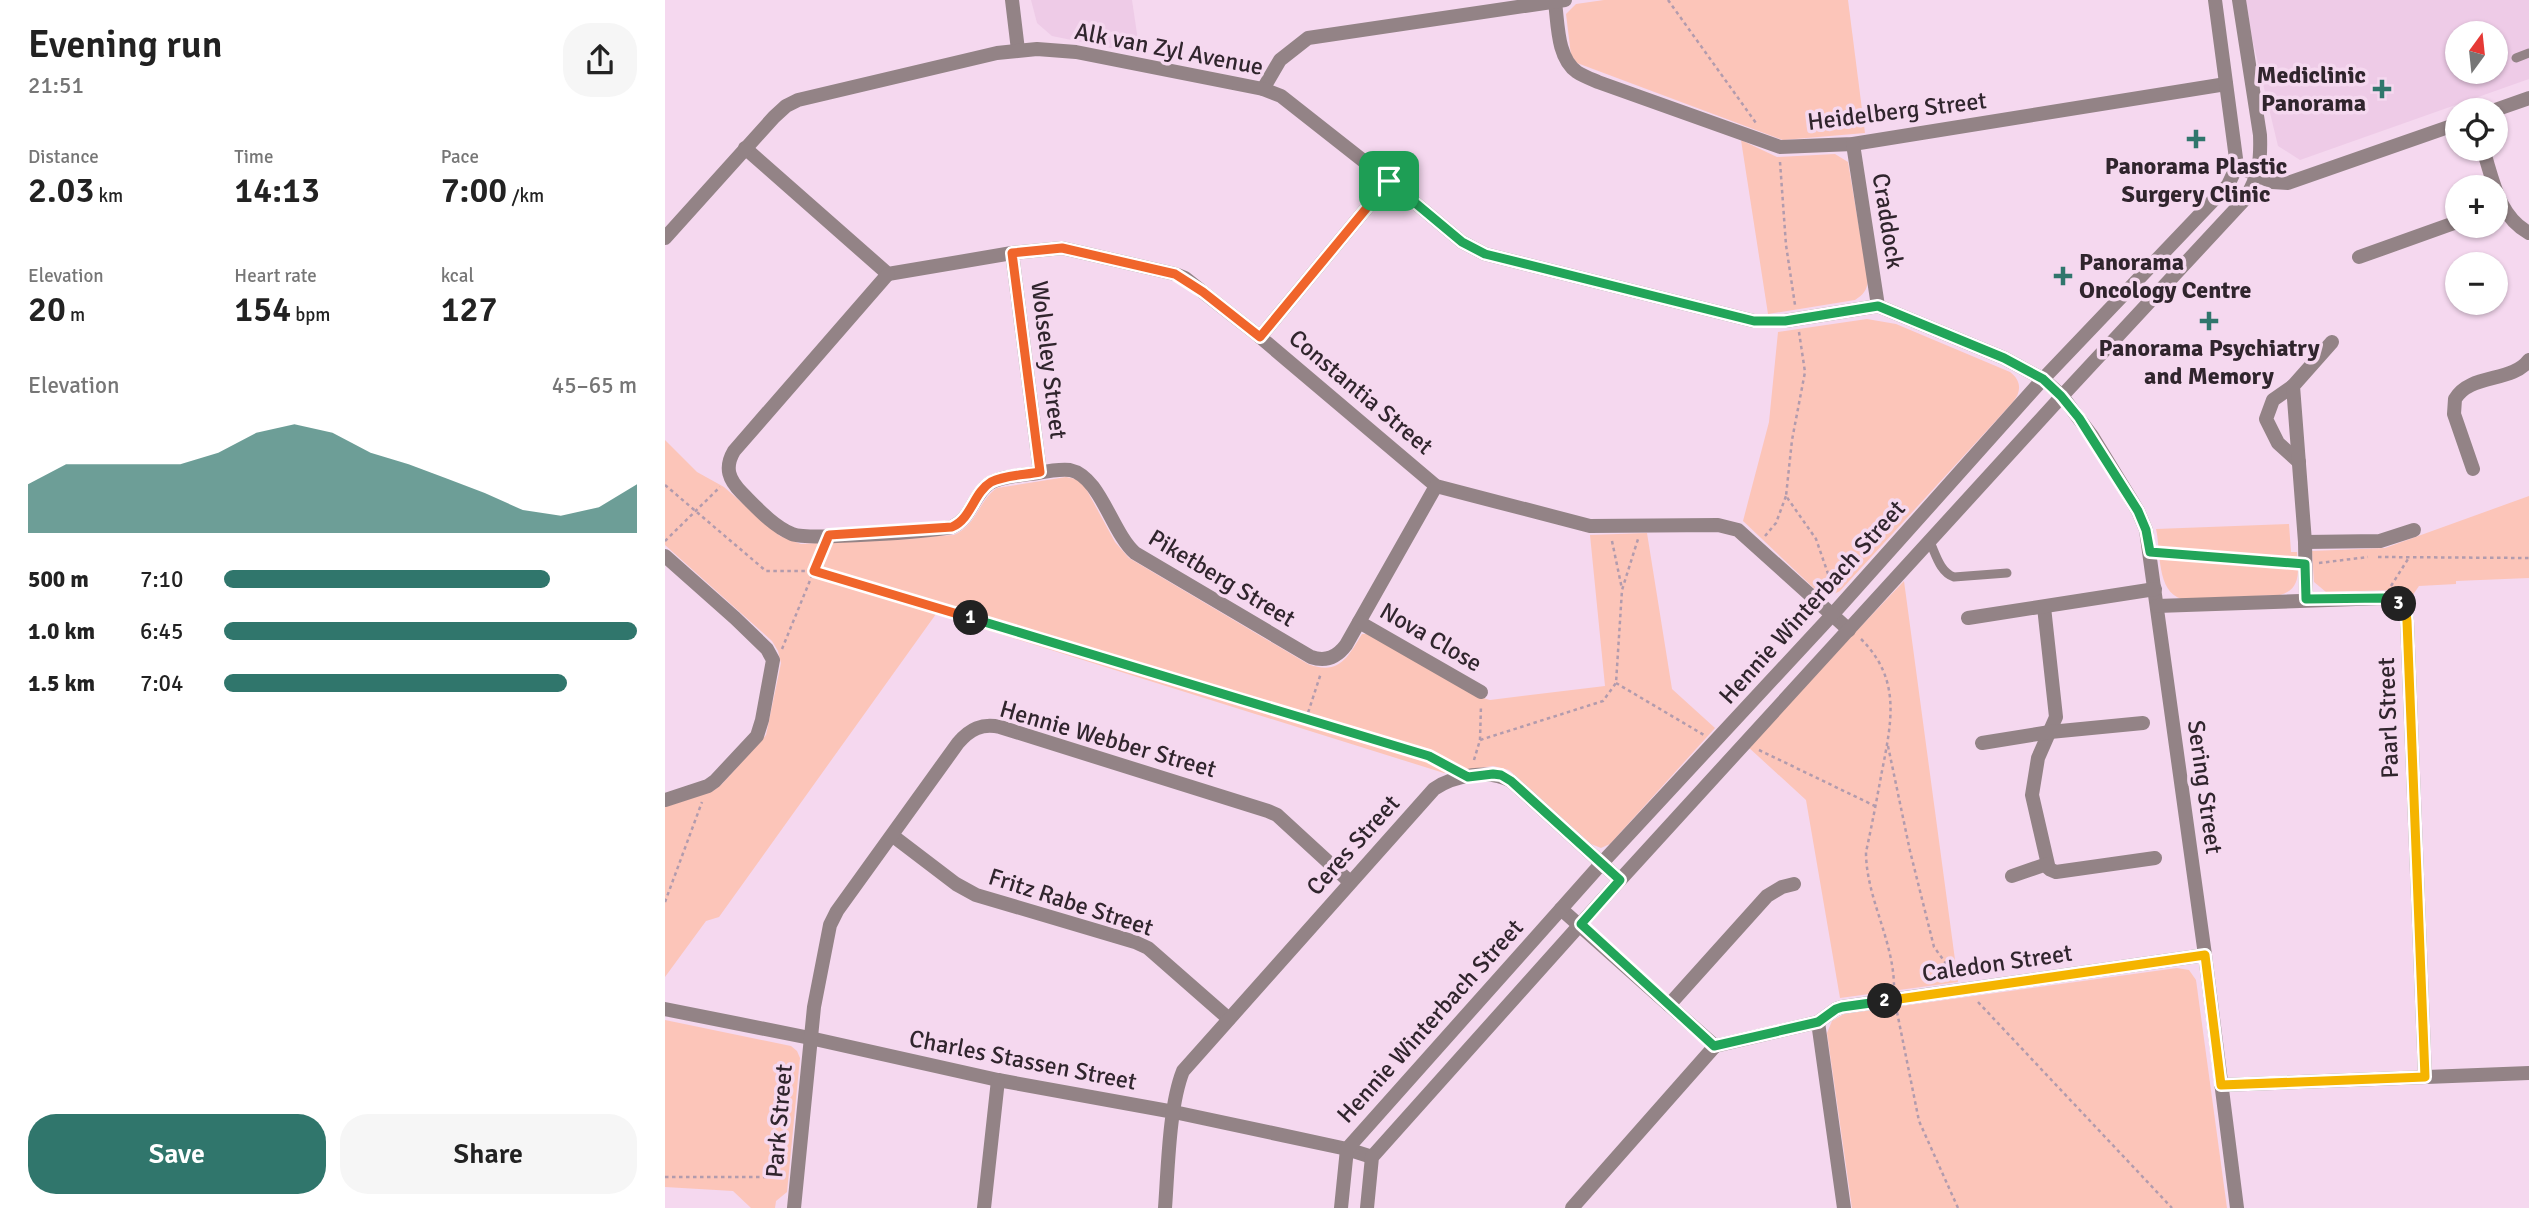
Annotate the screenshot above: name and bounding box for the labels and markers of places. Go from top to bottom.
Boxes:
place label: Mediclinic Panorama [2257,60,2366,118]
marker: Mediclinic Panorama [2372,79,2392,99]
marker: Panorama Plastic Surgery Clinic [2186,129,2206,149]
pin [1359,151,1419,211]
place label: Panorama Plastic Surgery Clinic [2105,151,2287,209]
place label: Panorama Oncology Centre [2079,247,2251,305]
marker: Panorama Oncology Centre [2053,266,2073,286]
marker: Panorama Psychiatry and Memory [2199,311,2219,331]
place label: Panorama Psychiatry and Memory [2098,333,2320,391]
pin: 3 [2381,586,2417,622]
pin: 1 [953,600,989,636]
pin: 2 [1867,984,1903,1018]

